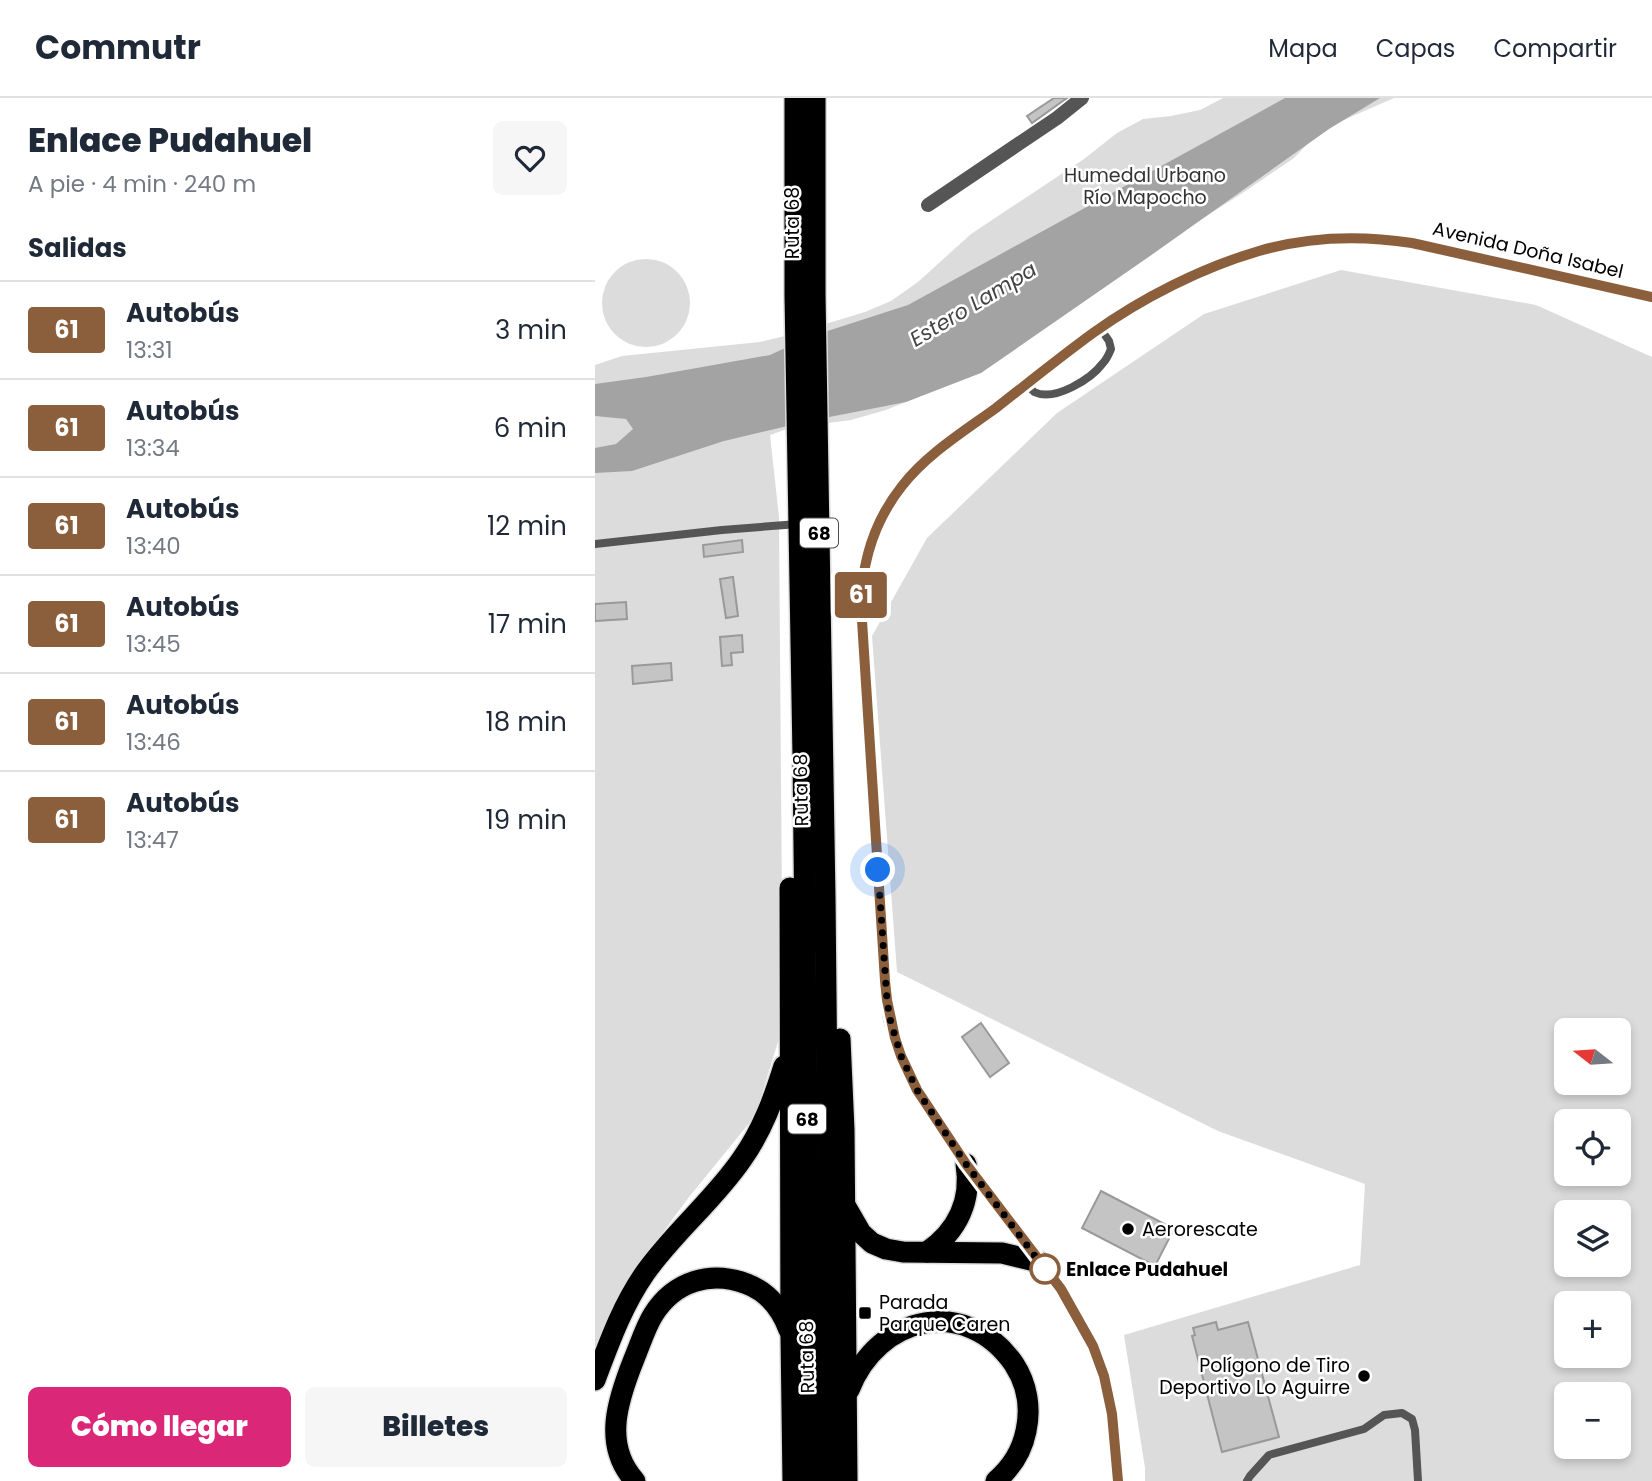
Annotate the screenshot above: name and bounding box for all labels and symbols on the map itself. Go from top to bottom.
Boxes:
park label: Humedal Urbano Río Mapocho [1064,162,1226,211]
street label: Ruta 68 [779,187,806,259]
street label: Avenida Doña Isabel [1430,215,1626,285]
water label: Estero Lampa [904,255,1042,353]
road number: 68 [800,519,838,548]
line badge: 61 [829,572,893,618]
street label: Ruta 68 [787,753,815,827]
your location [860,852,895,887]
north arrow [1554,1018,1631,1096]
road number: 68 [788,1104,826,1134]
place label: Aerorescate [1142,1216,1258,1243]
marker: Aerorescate [1120,1221,1136,1237]
marker: Enlace Pudahuel [1030,1254,1060,1284]
place label: Enlace Pudahuel [1066,1256,1228,1283]
place label: Parada Parque Caren [879,1289,1010,1338]
marker: Parada Parque Caren [857,1305,873,1321]
street label: Ruta 68 [793,1320,821,1394]
place label: Polígono de Tiro Deportivo Lo Aguirre [1159,1352,1350,1401]
marker: Polígono de Tiro Deportivo Lo Aguirre [1356,1368,1372,1384]

